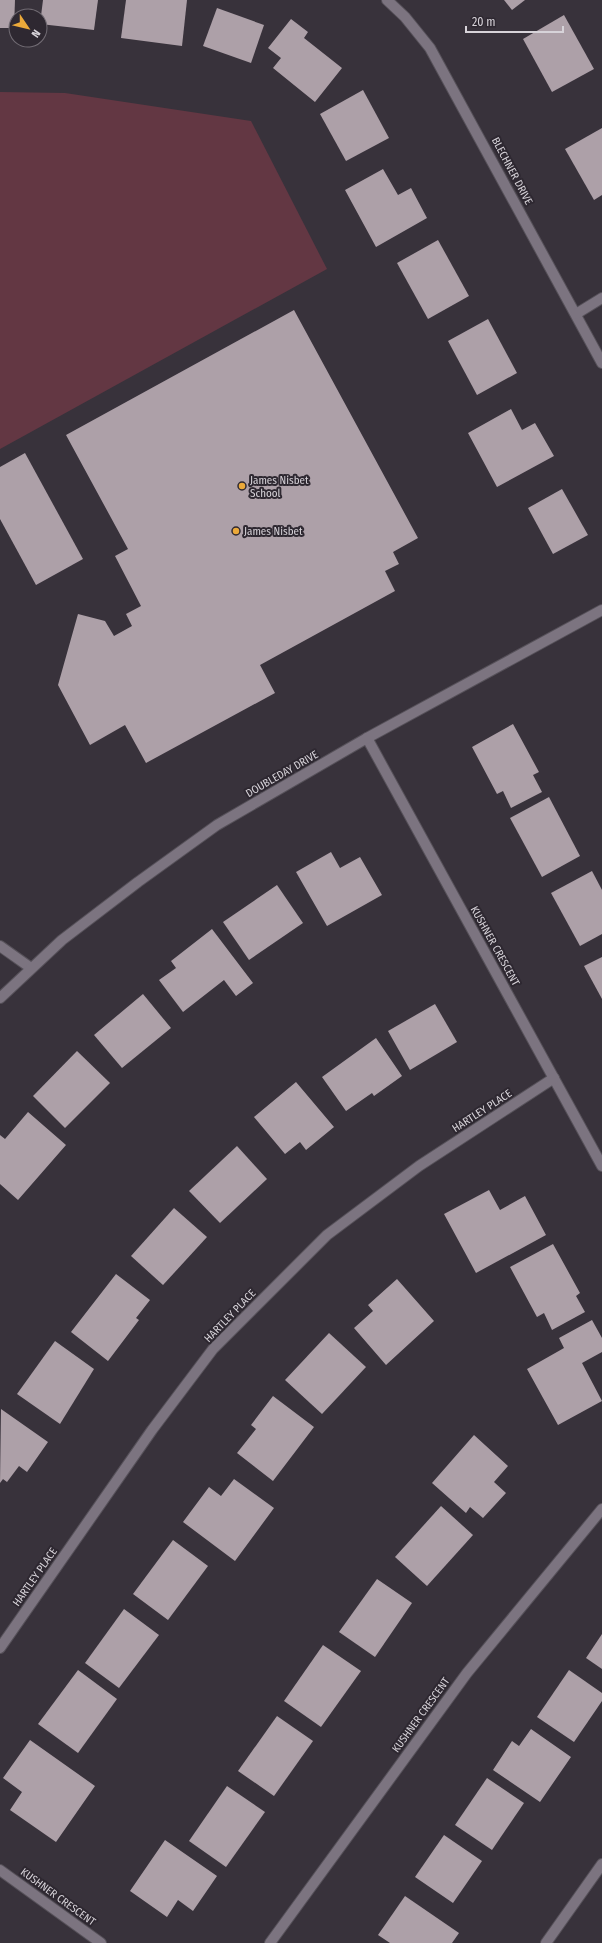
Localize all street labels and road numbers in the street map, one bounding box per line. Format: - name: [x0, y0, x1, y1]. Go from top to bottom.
- street label: BLECHNER DRIVE: [489, 135, 535, 207]
- street label: DOUBLEDAY DRIVE: [243, 748, 321, 800]
- street label: KUSHNER CRESCENT: [468, 904, 523, 989]
- street label: HARTLEY PLACE: [450, 1087, 514, 1135]
- street label: HARTLEY PLACE: [202, 1287, 258, 1345]
- street label: HARTLEY PLACE: [10, 1545, 60, 1609]
- street label: KUSHNER CRESCENT: [390, 1674, 453, 1755]
- street label: KUSHNER CRESCENT: [18, 1866, 99, 1929]

